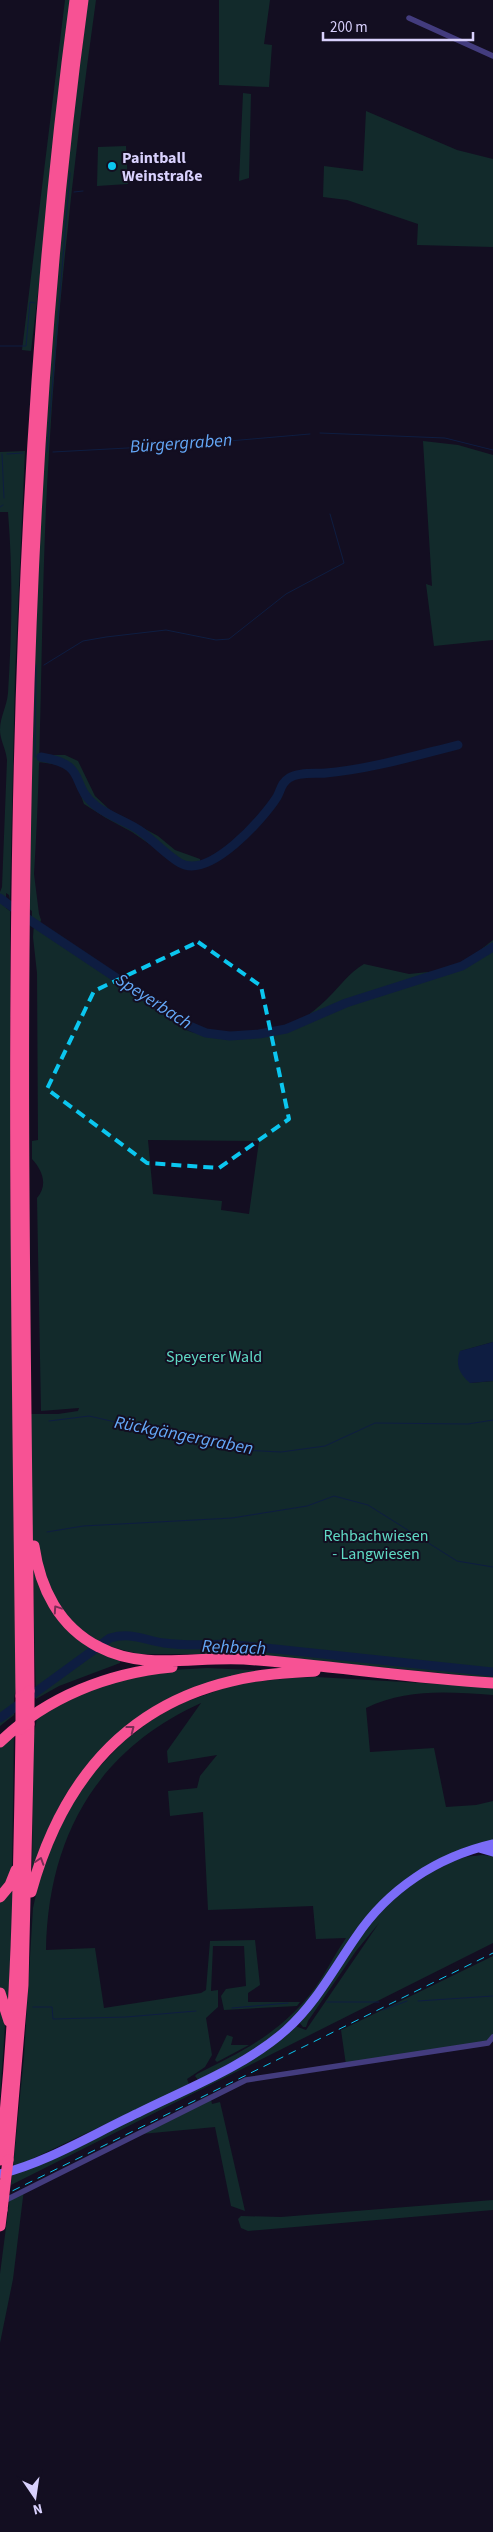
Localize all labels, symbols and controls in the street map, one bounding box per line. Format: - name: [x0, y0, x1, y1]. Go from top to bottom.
- scale bar: [323, 10, 473, 42]
- text: 200 m: [330, 17, 368, 38]
- place label: Paintball Weinstraße: [122, 147, 203, 187]
- marker: Paintball Weinstraße: [106, 160, 118, 172]
- water label: Bürgergraben: [129, 427, 233, 460]
- water label: Speyerbach: [111, 967, 197, 1035]
- park label: Speyerer Wald: [166, 1346, 262, 1368]
- water label: Rückgängergraben: [112, 1410, 256, 1461]
- park label: Rehbachwiesen - Langwiesen: [323, 1525, 429, 1565]
- one-way arrow: [53, 1605, 63, 1614]
- water label: Rehbach: [201, 1634, 267, 1661]
- one-way arrow: [125, 1727, 134, 1735]
- one-way arrow: [34, 1857, 44, 1865]
- north arrow: [10, 2472, 60, 2522]
- text: N: [31, 2498, 44, 2519]

